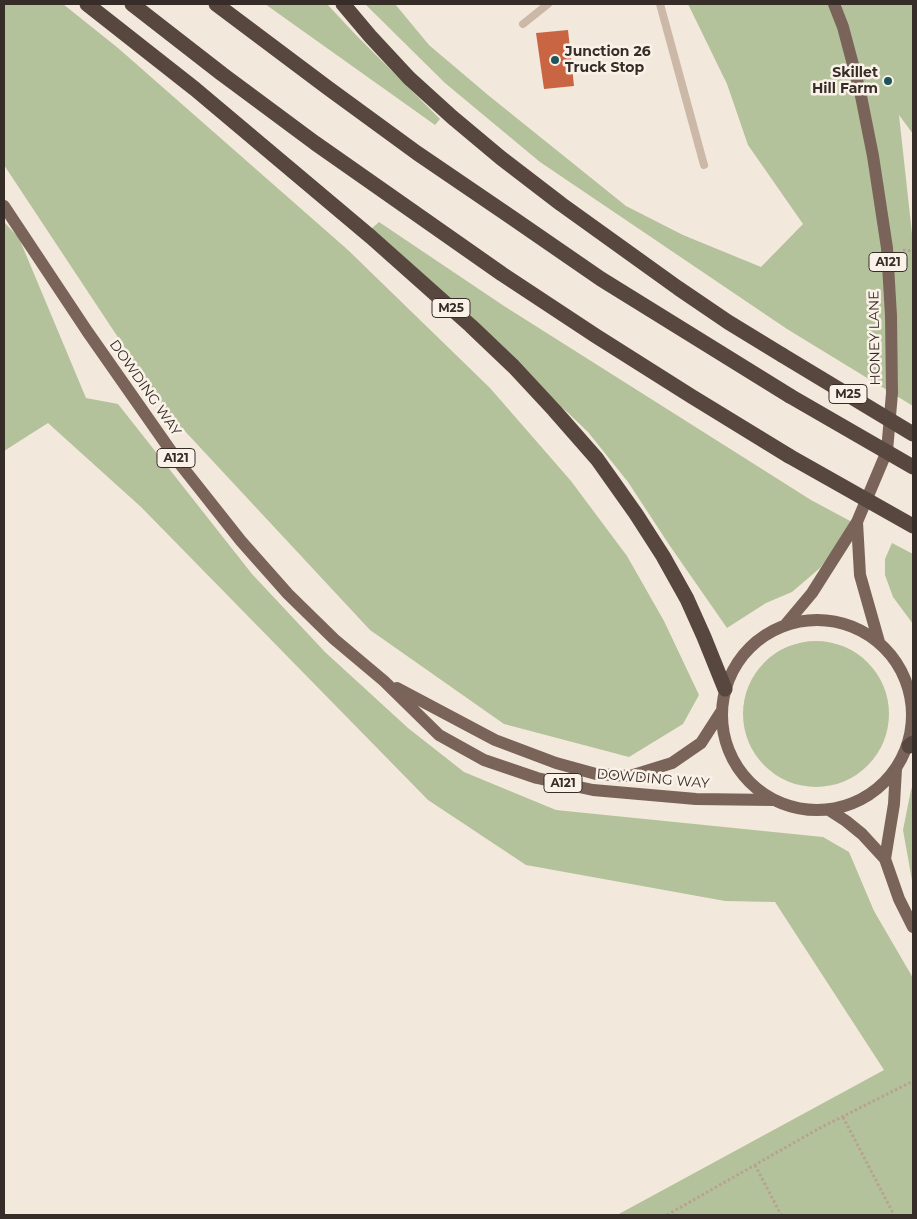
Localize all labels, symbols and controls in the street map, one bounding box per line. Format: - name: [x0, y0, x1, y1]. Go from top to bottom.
- place label: Junction 26 Truck Stop: [565, 44, 651, 76]
- marker: Junction 26 Truck Stop: [549, 54, 561, 66]
- place label: Skillet Hill Farm: [812, 65, 878, 98]
- marker: Skillet Hill Farm: [882, 75, 894, 87]
- road number: A121: [869, 252, 907, 272]
- street label: HONEY LANE: [866, 290, 884, 386]
- road number: M25: [432, 298, 470, 318]
- street label: DOWDING WAY: [106, 337, 184, 439]
- road number: M25: [829, 384, 867, 404]
- road number: A121: [157, 448, 195, 468]
- street label: DOWDING WAY: [596, 766, 710, 792]
- road number: A121: [544, 774, 582, 792]

